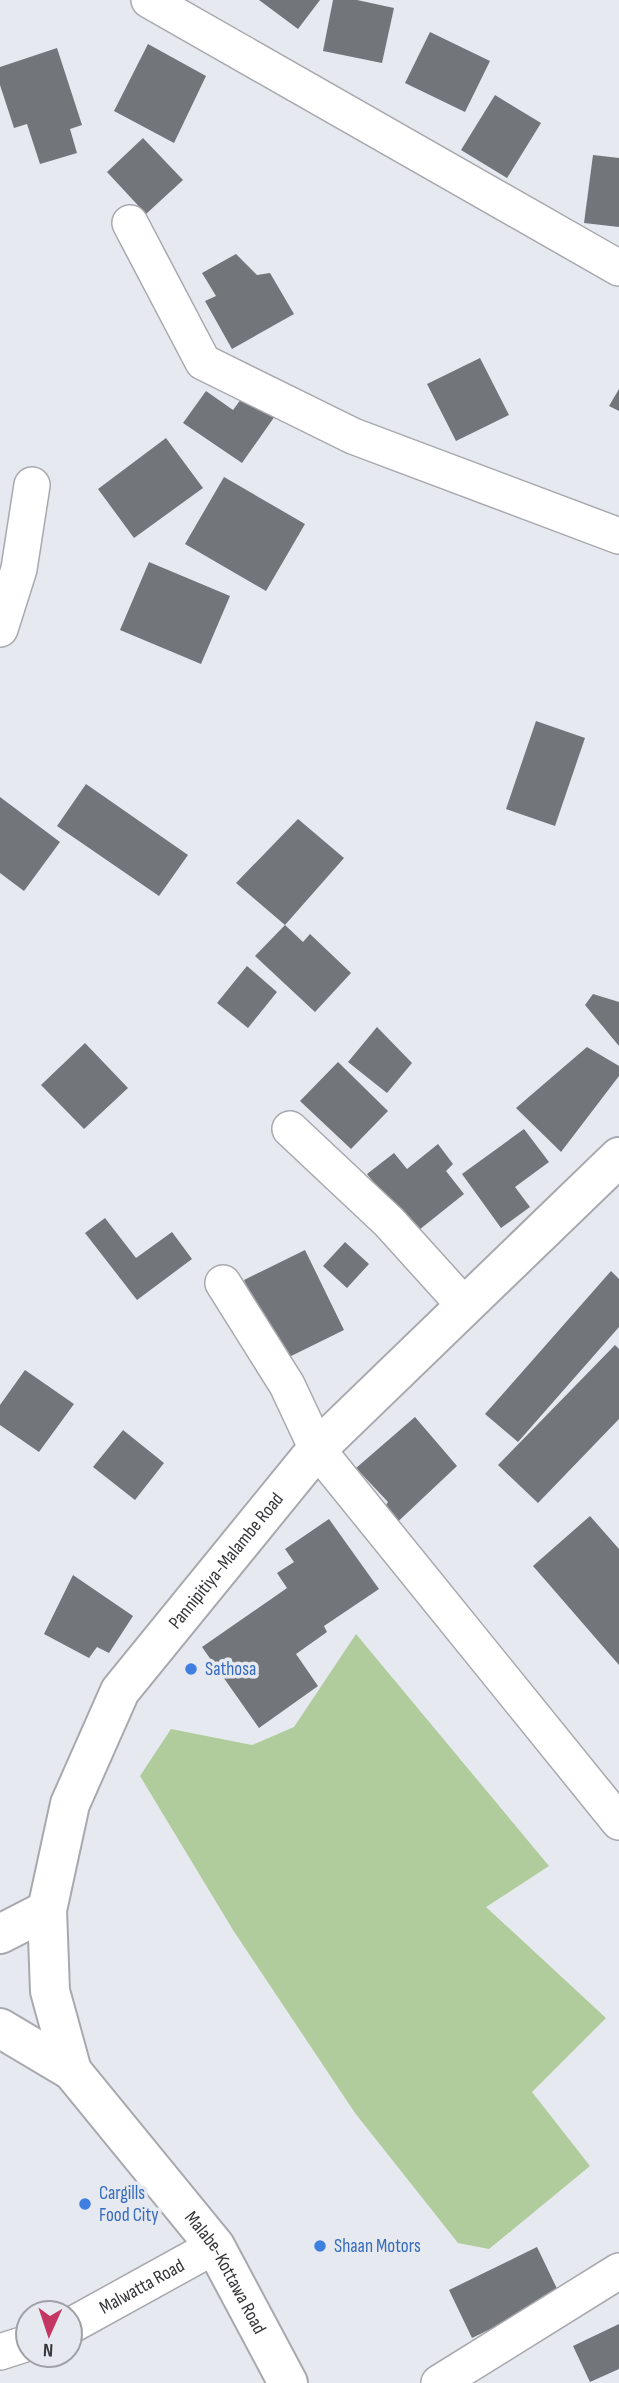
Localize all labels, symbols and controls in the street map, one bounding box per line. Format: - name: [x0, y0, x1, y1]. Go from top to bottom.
- street label: Pannipitiya-Malambe Road: [164, 1488, 288, 1634]
- place label: Sathosa: [205, 1658, 256, 1681]
- marker: Sathosa: [183, 1661, 199, 1677]
- place label: Cargills Food City: [99, 2182, 159, 2227]
- marker: Cargills Food City: [77, 2196, 93, 2212]
- street label: Malabe-Kottawa Road: [180, 2207, 271, 2338]
- place label: Shaan Motors: [334, 2235, 421, 2258]
- marker: Shaan Motors: [312, 2238, 328, 2254]
- street label: Malwatta Road: [95, 2254, 188, 2319]
- north arrow: [14, 2299, 84, 2369]
- text: N: [43, 2338, 54, 2361]

